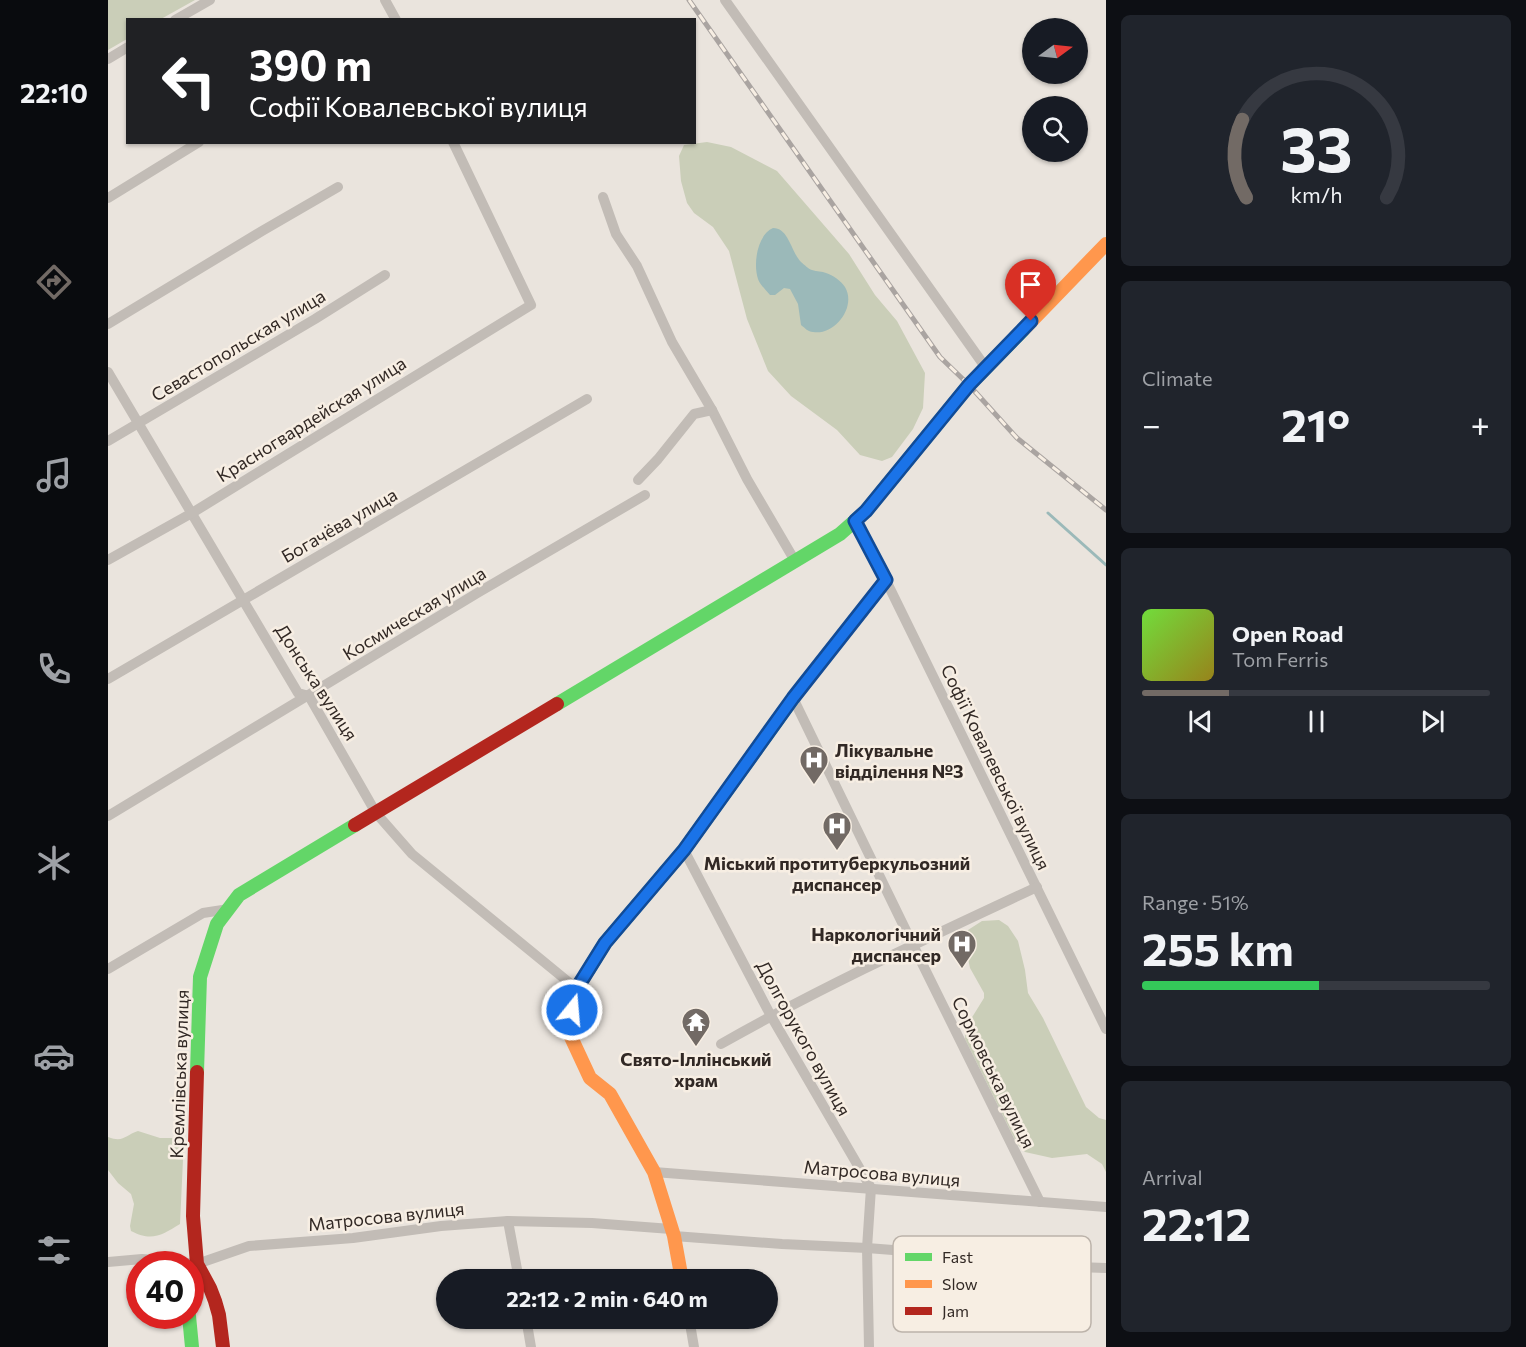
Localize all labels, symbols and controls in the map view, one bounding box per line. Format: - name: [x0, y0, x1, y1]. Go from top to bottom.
- north arrow: [1022, 18, 1088, 84]
- map controls: [1022, 18, 1088, 162]
- text: 390 m: [249, 38, 372, 90]
- icon: left: [150, 42, 228, 120]
- text: 22:10: [20, 76, 88, 109]
- text: Софії Ковалевської вулиця: [249, 90, 588, 123]
- button: search: [1022, 96, 1088, 162]
- text: 33: [1280, 109, 1352, 185]
- text: km/h: [1290, 181, 1342, 207]
- pin: [1005, 259, 1056, 321]
- icon: directions: [33, 261, 75, 303]
- icon: arrive: [1014, 268, 1047, 301]
- street label: Севастопольская улица: [147, 284, 329, 406]
- street label: Красногвардейская улица: [212, 352, 410, 486]
- text: Climate: [1142, 366, 1212, 390]
- text: 21°: [1281, 396, 1350, 451]
- text: −: [1142, 403, 1161, 444]
- text: +: [1471, 403, 1490, 444]
- icon: music: [33, 454, 75, 496]
- street label: Богачёва улица: [277, 483, 401, 567]
- street label: Космическая улица: [338, 562, 490, 664]
- street label: Донська вулиця: [271, 620, 363, 744]
- text: Open Road: [1232, 620, 1343, 647]
- text: Tom Ferris: [1232, 647, 1328, 671]
- icon: phone: [33, 648, 75, 690]
- street label: Софії Ковалевської вулиця: [937, 661, 1055, 873]
- icon: previous: [1184, 705, 1217, 738]
- icon: pause: [1300, 705, 1333, 738]
- icon: next: [1416, 705, 1449, 738]
- place label: Лікувальне відділення №3: [835, 739, 964, 782]
- hospital icon: Лікувальне відділення №3: [798, 744, 830, 786]
- hospital icon: Міський протитуберкульозний диспансер: [821, 810, 853, 852]
- icon: climate: [33, 842, 75, 884]
- place label: Міський протитуберкульозний диспансер: [704, 852, 970, 895]
- text: Range · 51%: [1142, 890, 1249, 914]
- text: 255 km: [1142, 920, 1294, 975]
- place label: Наркологічний диспансер: [811, 923, 941, 966]
- hospital icon: Наркологічний диспансер: [946, 928, 978, 970]
- street label: Долгорукого вулиця: [752, 957, 856, 1119]
- position arrow: [540, 978, 604, 1042]
- street label: Кремлівська вулиця: [165, 989, 193, 1159]
- street label: Сормовська вулиця: [948, 993, 1040, 1151]
- temple icon: Свято-Іллінський храм: [680, 1006, 712, 1048]
- icon: car: [33, 1035, 75, 1077]
- place label: Свято-Іллінський храм: [620, 1048, 772, 1091]
- street label: Матросова вулиця: [803, 1155, 961, 1191]
- text: Arrival: [1142, 1165, 1203, 1189]
- text: 22:12: [1142, 1195, 1251, 1250]
- street label: Матросова вулиця: [307, 1197, 465, 1235]
- icon: filters: [33, 1229, 75, 1271]
- legend: [893, 1236, 1091, 1332]
- text: Fast: [942, 1247, 973, 1266]
- speed limit sign: 40: [126, 1251, 204, 1329]
- text: Slow: [942, 1274, 978, 1293]
- text: 22:12 · 2 min · 640 m: [506, 1285, 708, 1312]
- text: Jam: [942, 1301, 969, 1320]

